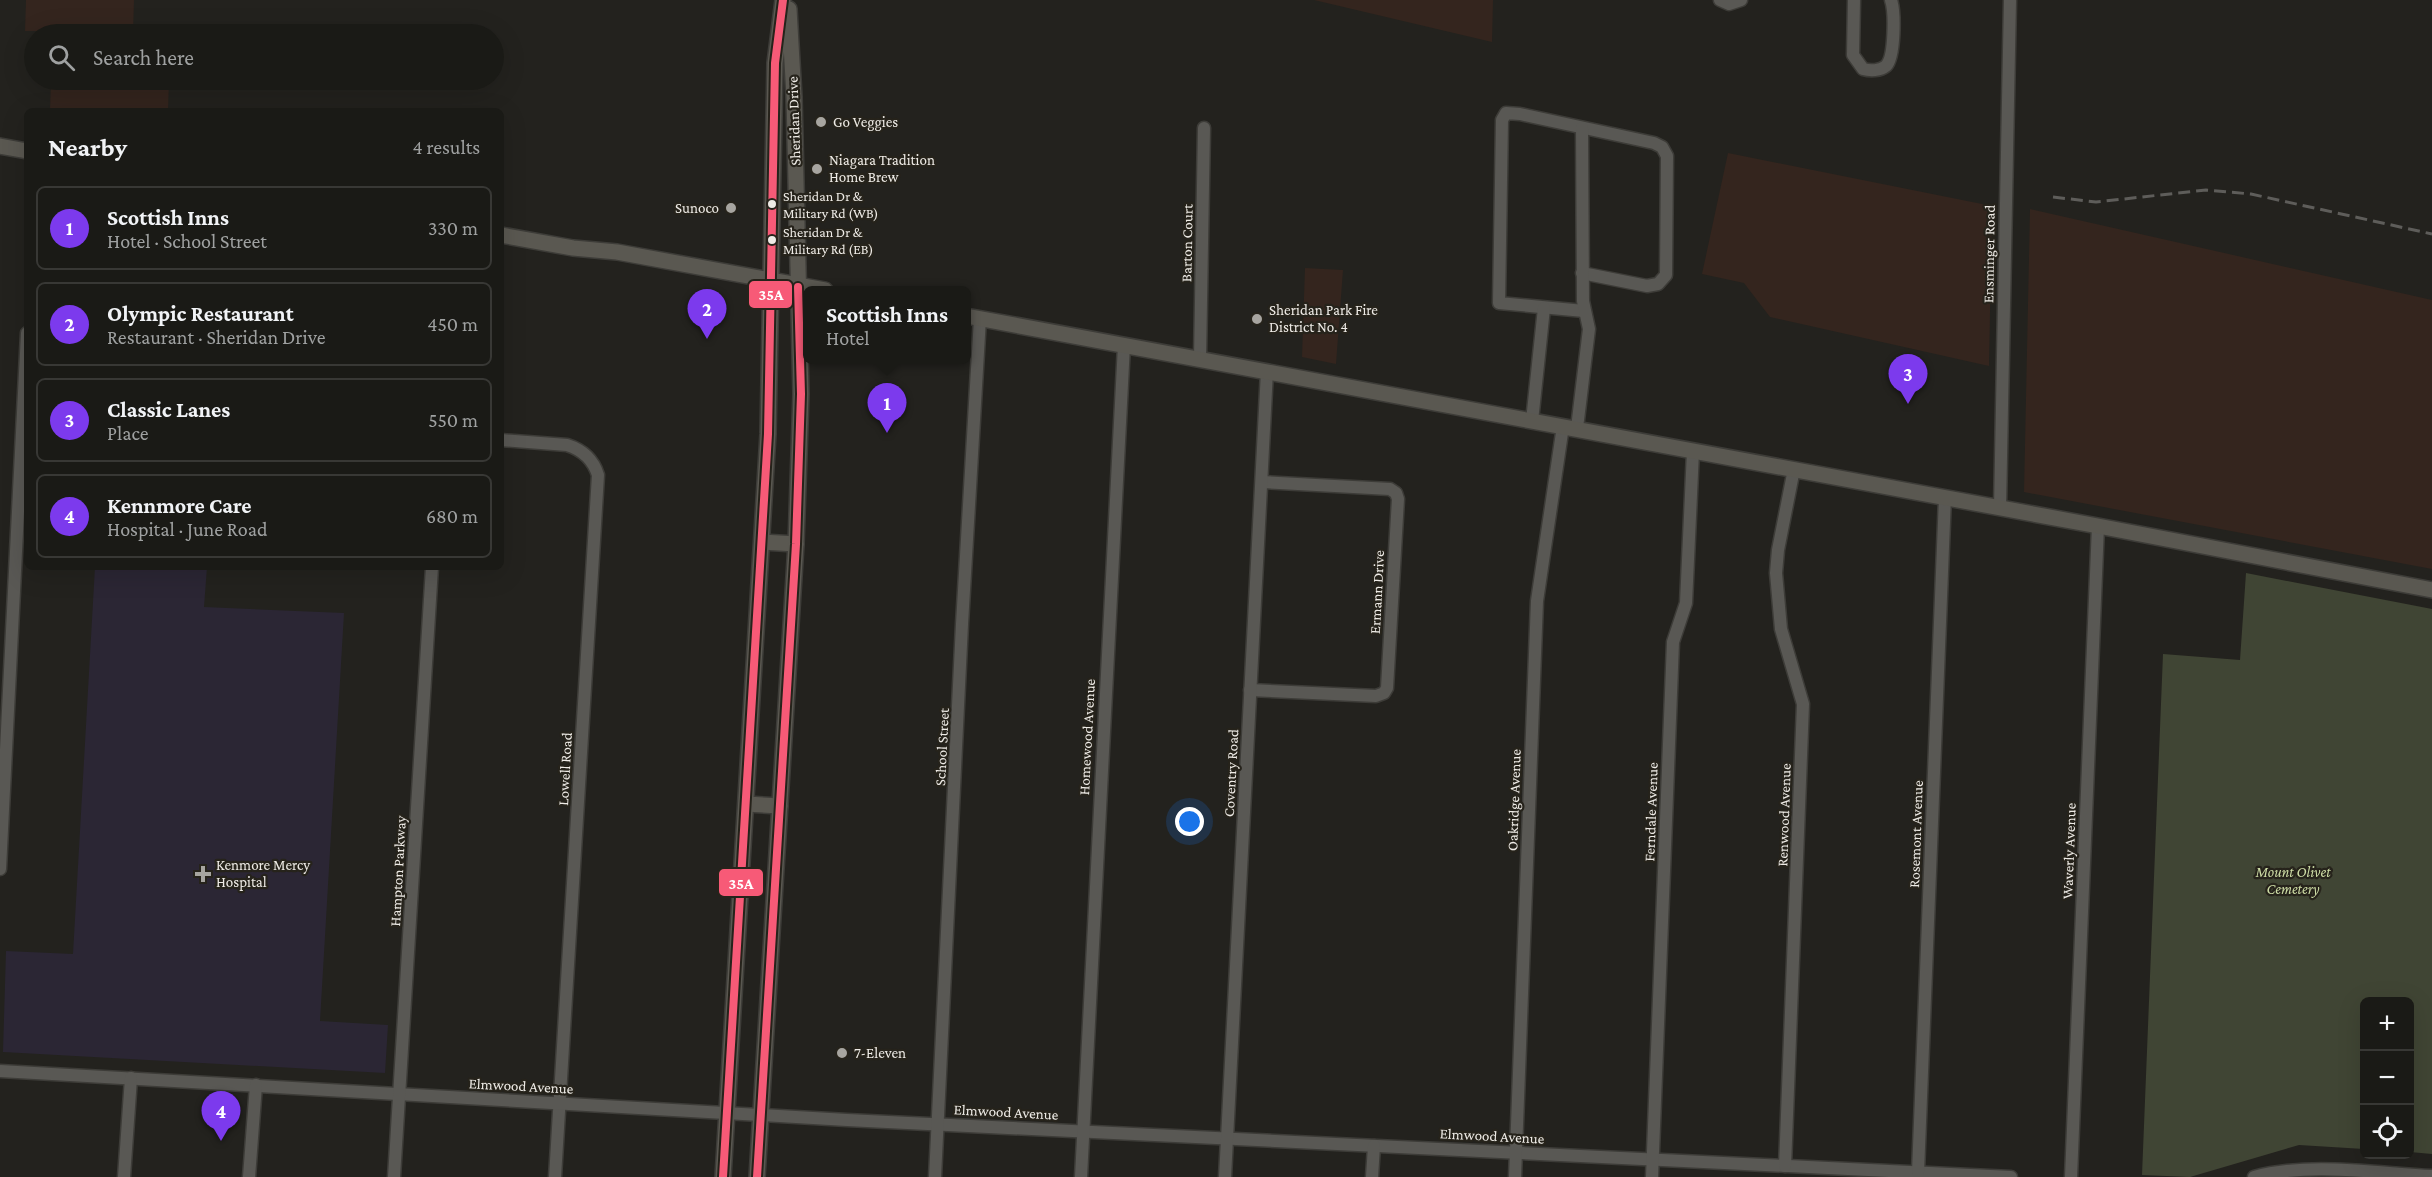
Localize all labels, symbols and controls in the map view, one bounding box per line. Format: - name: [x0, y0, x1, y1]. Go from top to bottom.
- search box: [24, 24, 504, 90]
- icon: search: [45, 41, 78, 74]
- text: Search here: [93, 45, 194, 70]
- street label: Sheridan Drive: [784, 76, 804, 166]
- place label: Go Veggies: [833, 114, 898, 131]
- marker: Go Veggies: [814, 115, 828, 129]
- text: Nearby: [48, 133, 127, 162]
- text: 4 results: [413, 136, 480, 158]
- place label: Niagara Tradition Home Brew: [829, 152, 935, 185]
- marker: Niagara Tradition Home Brew: [810, 162, 824, 176]
- place label: Sheridan Dr & Military Rd (WB): [783, 188, 878, 222]
- marker: Sheridan Dr & Military Rd (WB): [766, 198, 778, 210]
- place label: Sunoco: [675, 200, 719, 216]
- marker: Sunoco: [724, 201, 738, 215]
- street label: Barton Court: [1178, 203, 1196, 282]
- text: Scottish Inns: [107, 205, 229, 230]
- street label: Ensminger Road: [1980, 205, 1999, 303]
- text: 1: [66, 217, 73, 239]
- text: 330 m: [428, 217, 478, 239]
- place label: Sheridan Dr & Military Rd (EB): [783, 224, 873, 258]
- text: Hotel · School Street: [107, 230, 267, 252]
- marker: Sheridan Dr & Military Rd (EB): [766, 234, 778, 246]
- line badge: 35A: [748, 280, 793, 309]
- text: 35A: [758, 286, 784, 303]
- popup: [803, 286, 971, 364]
- pin: 2: [688, 290, 726, 339]
- text: Olympic Restaurant: [107, 301, 294, 326]
- text: Scottish Inns: [826, 302, 948, 327]
- place label: Sheridan Park Fire District No. 4: [1269, 302, 1378, 335]
- marker: Sheridan Park Fire District No. 4: [1250, 312, 1264, 326]
- text: 2: [64, 313, 75, 335]
- text: 450 m: [427, 313, 478, 335]
- text: Restaurant · Sheridan Drive: [107, 326, 326, 348]
- text: Hotel: [826, 327, 870, 349]
- pin: 3: [1888, 354, 1928, 404]
- pin: 1: [868, 384, 906, 433]
- text: Classic Lanes: [107, 397, 230, 422]
- text: 3: [65, 409, 74, 431]
- text: 550 m: [428, 409, 478, 431]
- text: Place: [107, 422, 149, 444]
- text: Kennmore Care: [107, 493, 251, 518]
- text: 4: [64, 505, 75, 527]
- text: 680 m: [426, 505, 478, 527]
- text: Hospital · June Road: [107, 518, 267, 540]
- street label: Ermann Drive: [1367, 549, 1387, 634]
- street label: Homewood Avenue: [1076, 678, 1098, 796]
- street label: School Street: [932, 707, 952, 786]
- street label: Coventry Road: [1221, 729, 1242, 817]
- street label: Lowell Road: [555, 732, 575, 806]
- street label: Oakridge Avenue: [1504, 748, 1525, 851]
- street label: Ferndale Avenue: [1641, 762, 1661, 862]
- street label: Renwood Avenue: [1774, 763, 1794, 867]
- street label: Rosemont Avenue: [1906, 780, 1926, 888]
- street label: Waverly Avenue: [2059, 802, 2080, 899]
- your location: [1175, 807, 1204, 836]
- street label: Hampton Parkway: [387, 815, 410, 927]
- place label: Kenmore Mercy Hospital: [216, 857, 310, 891]
- park label: Mount Olivet Cemetery: [2254, 864, 2331, 898]
- marker: Kenmore Mercy Hospital: [194, 865, 212, 883]
- line badge: 35A: [718, 868, 764, 897]
- text: 35A: [728, 875, 754, 892]
- map controls: [2360, 997, 2414, 1159]
- button: +: [2360, 997, 2414, 1051]
- place label: 7-Eleven: [854, 1045, 906, 1061]
- marker: 7-Eleven: [835, 1046, 849, 1060]
- button: −: [2360, 1051, 2414, 1105]
- street label: Elmwood Avenue: [468, 1075, 574, 1097]
- pin: 4: [202, 1092, 240, 1141]
- street label: Elmwood Avenue: [953, 1101, 1059, 1123]
- button: locate: [2360, 1105, 2414, 1159]
- street label: Elmwood Avenue: [1439, 1125, 1545, 1147]

